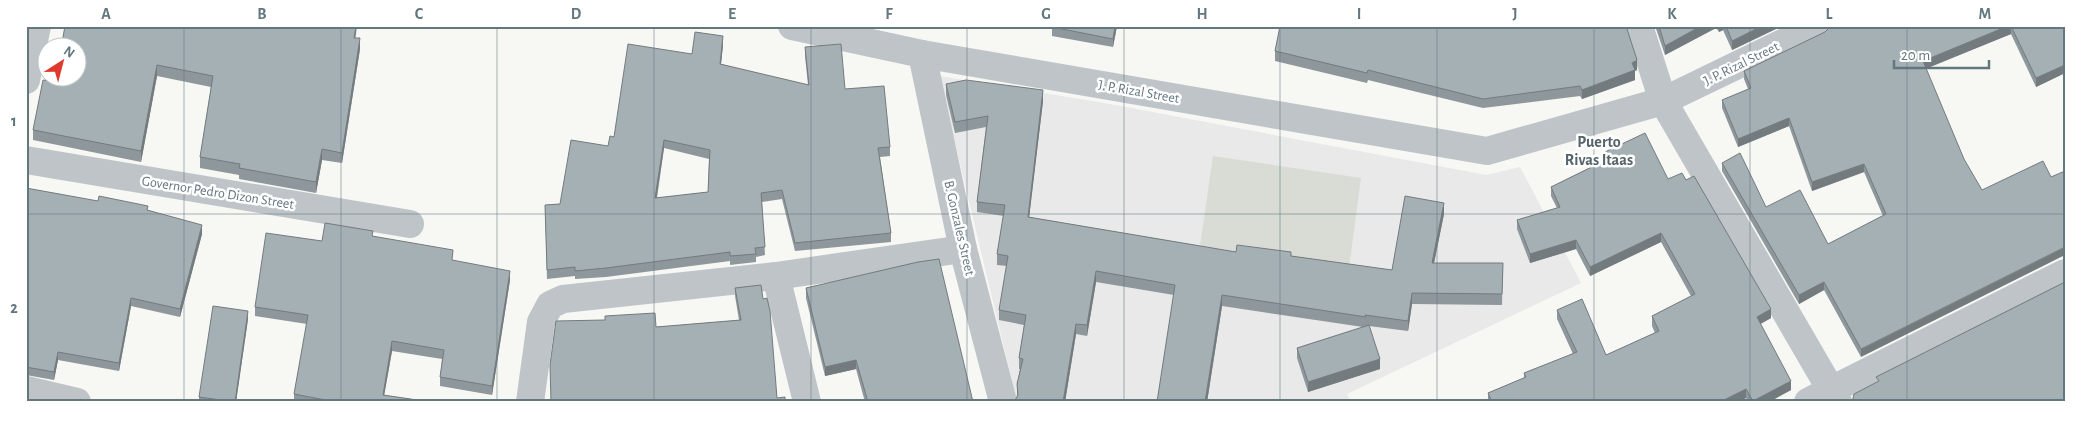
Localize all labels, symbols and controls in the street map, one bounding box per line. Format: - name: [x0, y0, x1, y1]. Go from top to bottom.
- text: A: [101, 6, 111, 22]
- text: B: [257, 6, 267, 22]
- text: C: [415, 6, 424, 22]
- text: D: [571, 6, 582, 22]
- text: E: [728, 6, 736, 22]
- text: F: [885, 6, 893, 22]
- text: G: [1041, 6, 1051, 22]
- text: H: [1196, 6, 1208, 22]
- text: I: [1357, 6, 1361, 22]
- text: J: [1512, 6, 1518, 22]
- text: K: [1667, 6, 1677, 22]
- text: L: [1826, 6, 1833, 22]
- text: M: [1979, 6, 1991, 22]
- north arrow: [38, 38, 88, 88]
- scale bar: [1894, 38, 1988, 70]
- street label: J. P. Rizal Street: [1702, 39, 1782, 88]
- text: N: [61, 44, 77, 61]
- text: 20 m: [1901, 48, 1930, 63]
- street label: J. P. Rizal Street: [1097, 78, 1181, 106]
- text: 1: [11, 113, 17, 129]
- district label: Puerto Rivas Itaas: [1565, 134, 1633, 168]
- street label: Governor Pedro Dizon Street: [141, 174, 295, 212]
- street label: B. Gonzales Street: [941, 179, 977, 278]
- text: 2: [10, 300, 18, 316]

